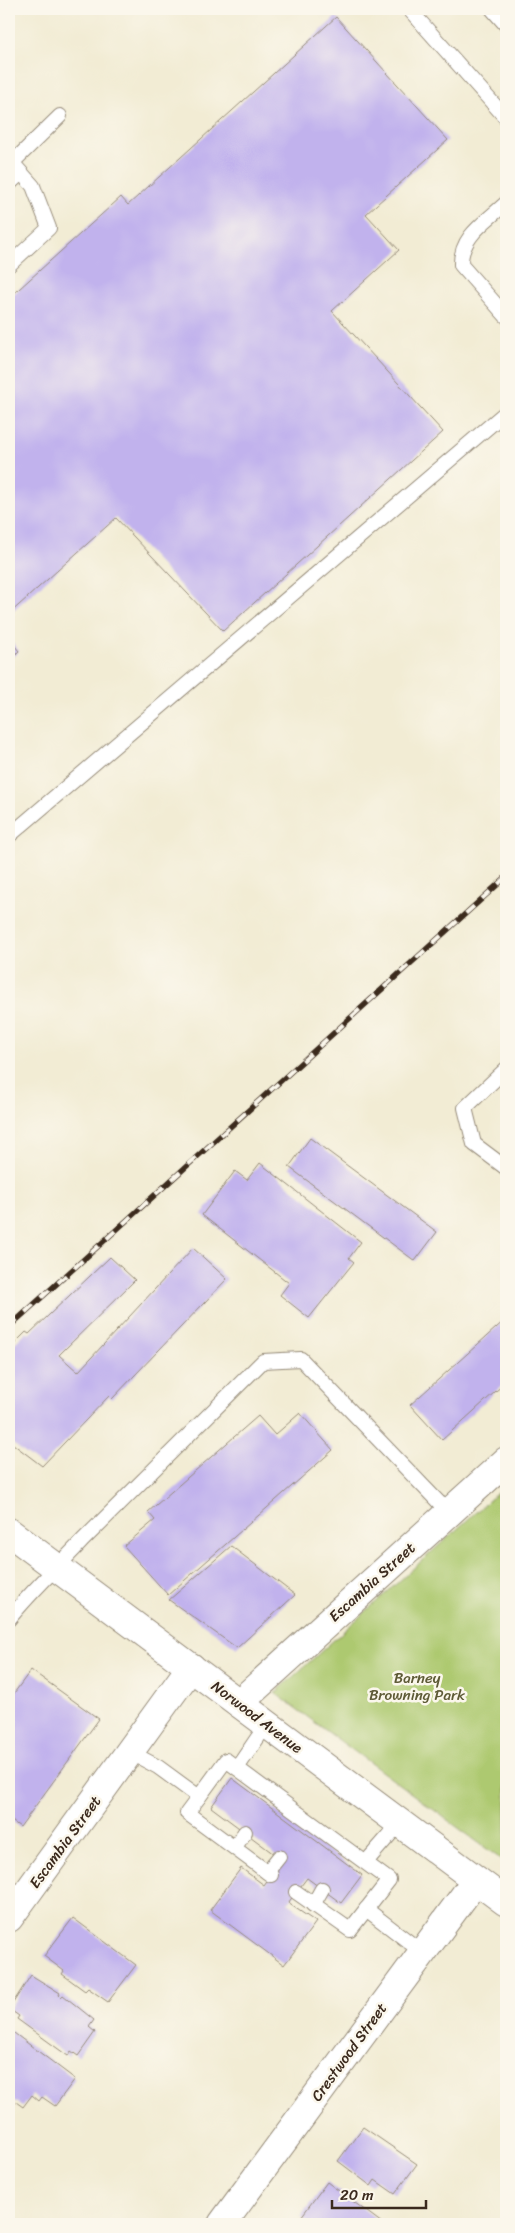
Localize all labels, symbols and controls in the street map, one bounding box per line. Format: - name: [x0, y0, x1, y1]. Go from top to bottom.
- street label: Escambia Street: [323, 1535, 422, 1628]
- park label: Barney Browning Park: [369, 1665, 466, 1708]
- street label: Norwood Avenue: [206, 1674, 308, 1760]
- street label: Escambia Street: [22, 1790, 108, 1894]
- street label: Crestwood Street: [304, 1997, 394, 2107]
- scale bar: [332, 2178, 426, 2210]
- text: 20 m: [340, 2182, 374, 2208]

